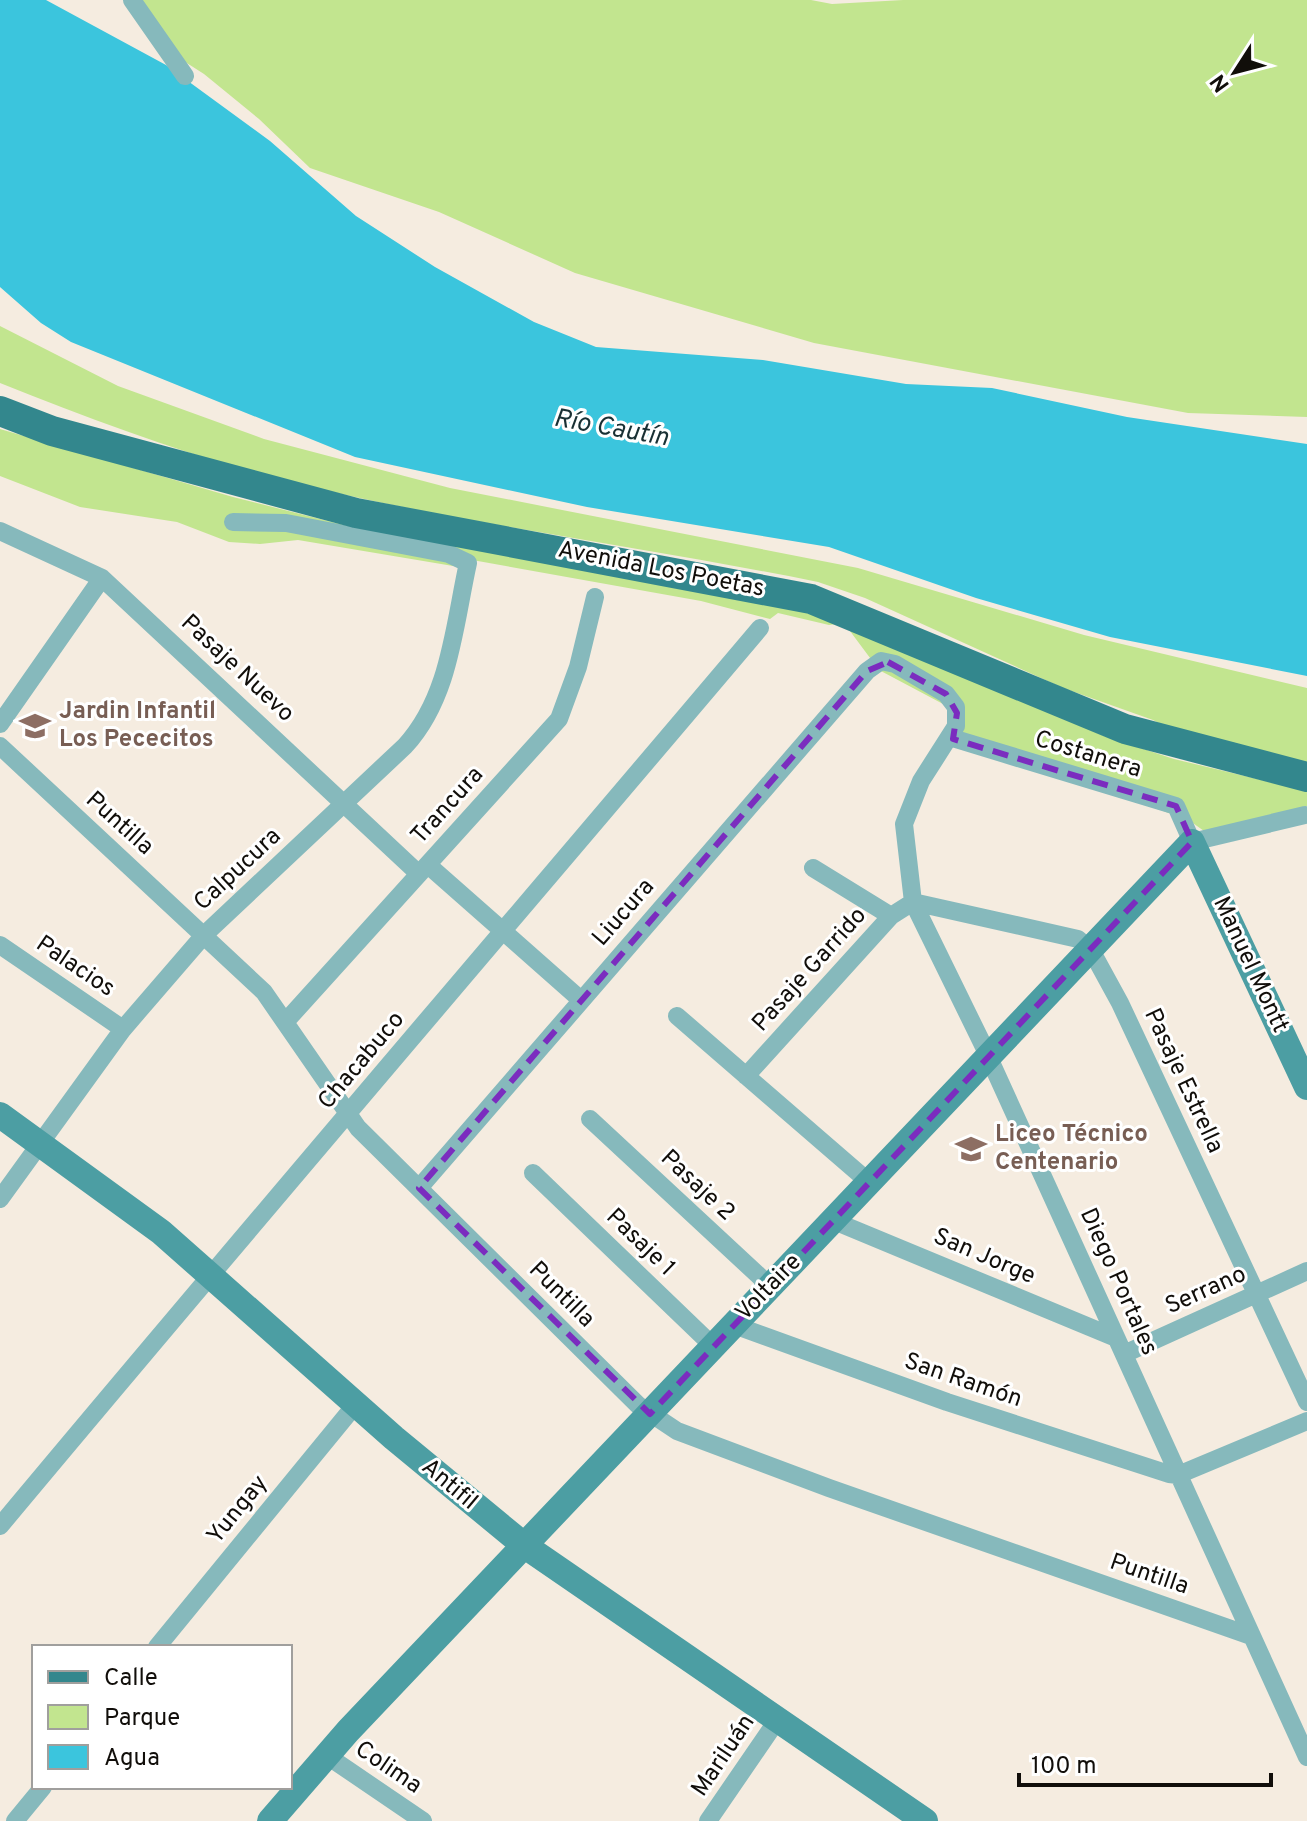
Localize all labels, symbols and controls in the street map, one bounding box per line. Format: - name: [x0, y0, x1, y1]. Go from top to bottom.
- north arrow: [1195, 32, 1275, 112]
- text: N: [1205, 68, 1236, 97]
- water label: Río Cautín: [551, 403, 671, 455]
- street label: Avenida Los Poetas: [555, 535, 767, 605]
- street label: Pasaje Nuevo: [174, 609, 300, 729]
- place label: Jardin Infantil Los Pececitos: [59, 697, 216, 755]
- school or university icon: Jardin Infantil Los Pececitos: [18, 709, 52, 743]
- street label: Costanera: [1031, 725, 1145, 785]
- street label: Trancura: [405, 761, 491, 851]
- street label: Puntilla: [79, 786, 159, 862]
- street label: Calpucura: [188, 822, 288, 918]
- street label: Liucura: [586, 873, 662, 953]
- street label: Manuel Montt: [1205, 892, 1295, 1038]
- street label: Pasaje Garrido: [746, 902, 874, 1038]
- street label: Palacios: [30, 930, 120, 1004]
- street label: Pasaje Estrella: [1136, 1004, 1230, 1158]
- street label: Chacabuco: [312, 1006, 412, 1116]
- place label: Liceo Técnico Centenario: [995, 1120, 1148, 1178]
- school or university icon: Liceo Técnico Centenario: [954, 1132, 988, 1166]
- street label: Pasaje 2: [654, 1144, 740, 1228]
- street label: Pasaje 1: [599, 1203, 681, 1283]
- street label: Diego Portales: [1072, 1204, 1164, 1360]
- street label: San Jorge: [928, 1222, 1040, 1292]
- street label: Voltaire: [730, 1248, 808, 1328]
- street label: Puntilla: [522, 1256, 600, 1334]
- street label: Serrano: [1161, 1260, 1251, 1322]
- street label: San Ramón: [900, 1347, 1026, 1415]
- street label: Antifil: [415, 1453, 483, 1517]
- street label: Yungay: [201, 1469, 275, 1551]
- street label: Puntilla: [1106, 1548, 1192, 1602]
- legend: [32, 1645, 292, 1789]
- text: Calle: [104, 1664, 158, 1694]
- text: Parque: [104, 1704, 180, 1734]
- street label: Mariluán: [686, 1709, 762, 1803]
- street label: Colima: [349, 1735, 427, 1801]
- scale bar: [1019, 1737, 1271, 1787]
- text: Agua: [104, 1744, 160, 1774]
- text: 100 m: [1031, 1752, 1097, 1782]

